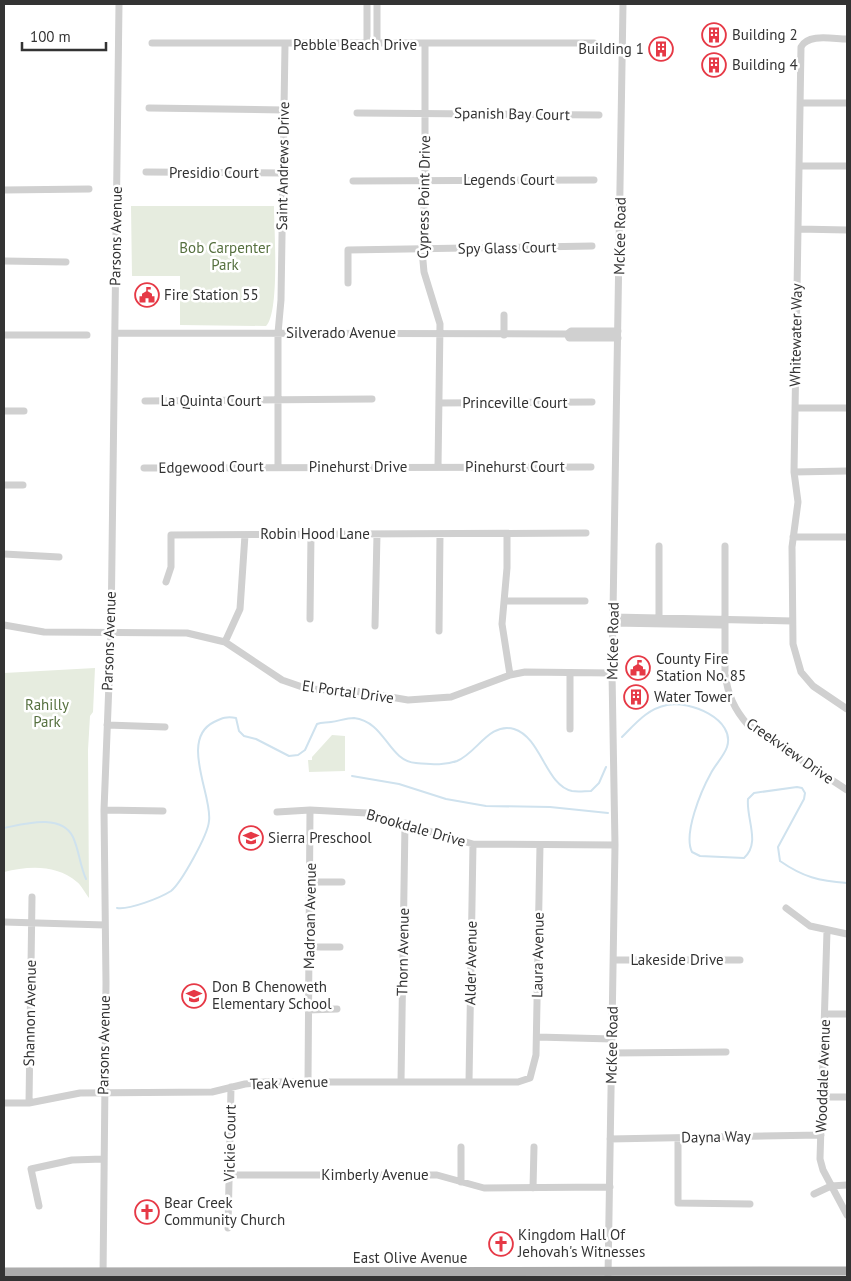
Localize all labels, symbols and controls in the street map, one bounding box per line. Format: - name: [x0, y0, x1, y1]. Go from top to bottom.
- scale bar: [22, 20, 106, 52]
- building icon: Building 2: [701, 22, 727, 48]
- place label: Building 2: [732, 25, 798, 44]
- text: 100 m: [30, 27, 71, 46]
- street label: Pebble Beach Drive: [293, 35, 417, 54]
- building icon: Building 1: [648, 36, 674, 62]
- place label: Building 1: [578, 39, 644, 58]
- building icon: Building 4: [701, 52, 727, 78]
- place label: Building 4: [732, 55, 798, 74]
- street label: Saint Andrews Drive: [272, 101, 293, 231]
- street label: Spanish Bay Court: [454, 103, 570, 124]
- street label: Cypress Point Drive: [413, 135, 434, 259]
- street label: Presidio Court: [169, 163, 259, 182]
- street label: Legends Court: [463, 170, 555, 189]
- street label: Parsons Avenue: [105, 186, 126, 286]
- street label: McKee Road: [609, 197, 630, 275]
- street label: Spy Glass Court: [457, 237, 557, 258]
- park label: Bob Carpenter Park: [179, 238, 271, 274]
- public building icon: Fire Station 55: [134, 282, 160, 308]
- street label: Whitewater Way: [785, 283, 806, 387]
- place label: Fire Station 55: [164, 285, 259, 304]
- street label: Silverado Avenue: [286, 323, 396, 342]
- street label: La Quinta Court: [161, 391, 261, 410]
- street label: Princeville Court: [462, 393, 568, 412]
- street label: Edgewood Court: [158, 456, 264, 477]
- street label: Pinehurst Drive: [309, 457, 407, 476]
- street label: Pinehurst Court: [465, 457, 565, 476]
- street label: Robin Hood Lane: [260, 524, 370, 543]
- street label: Parsons Avenue: [97, 591, 120, 691]
- street label: McKee Road: [602, 602, 623, 680]
- place label: County Fire Station No. 85: [656, 649, 746, 685]
- public building icon: County Fire Station No. 85: [625, 655, 651, 681]
- street label: El Portal Drive: [301, 676, 395, 707]
- building icon: Water Tower: [623, 684, 649, 710]
- place label: Water Tower: [654, 687, 732, 706]
- park label: Rahilly Park: [25, 695, 69, 731]
- street label: Creekview Drive: [743, 713, 838, 788]
- street label: Brookdale Drive: [364, 804, 468, 851]
- school or university icon: Sierra Preschool: [238, 825, 264, 851]
- place label: Sierra Preschool: [268, 828, 372, 847]
- street label: Madroan Avenue: [299, 863, 320, 969]
- street label: Thorn Avenue: [392, 908, 413, 996]
- street label: Laura Avenue: [527, 912, 548, 998]
- street label: Alder Avenue: [460, 921, 481, 1005]
- street label: Lakeside Drive: [630, 950, 724, 969]
- street label: Shannon Avenue: [19, 960, 40, 1066]
- place label: Don B Chenoweth Elementary School: [212, 977, 332, 1013]
- school or university icon: Don B Chenoweth Elementary School: [181, 983, 207, 1009]
- street label: Parsons Avenue: [93, 995, 114, 1095]
- street label: McKee Road: [601, 1006, 622, 1084]
- street label: Wooddale Avenue: [811, 1019, 834, 1133]
- street label: Teak Avenue: [249, 1072, 329, 1093]
- street label: Vickie Court: [219, 1104, 240, 1183]
- street label: Dayna Way: [681, 1126, 751, 1147]
- street label: Kimberly Avenue: [321, 1165, 429, 1184]
- place label: Bear Creek Community Church: [164, 1193, 285, 1229]
- church icon: Bear Creek Community Church: [134, 1199, 160, 1225]
- place label: Kingdom Hall Of Jehovah's Witnesses: [517, 1225, 645, 1261]
- church icon: Kingdom Hall Of Jehovah's Witnesses: [488, 1231, 514, 1257]
- street label: East Olive Avenue: [353, 1248, 467, 1267]

